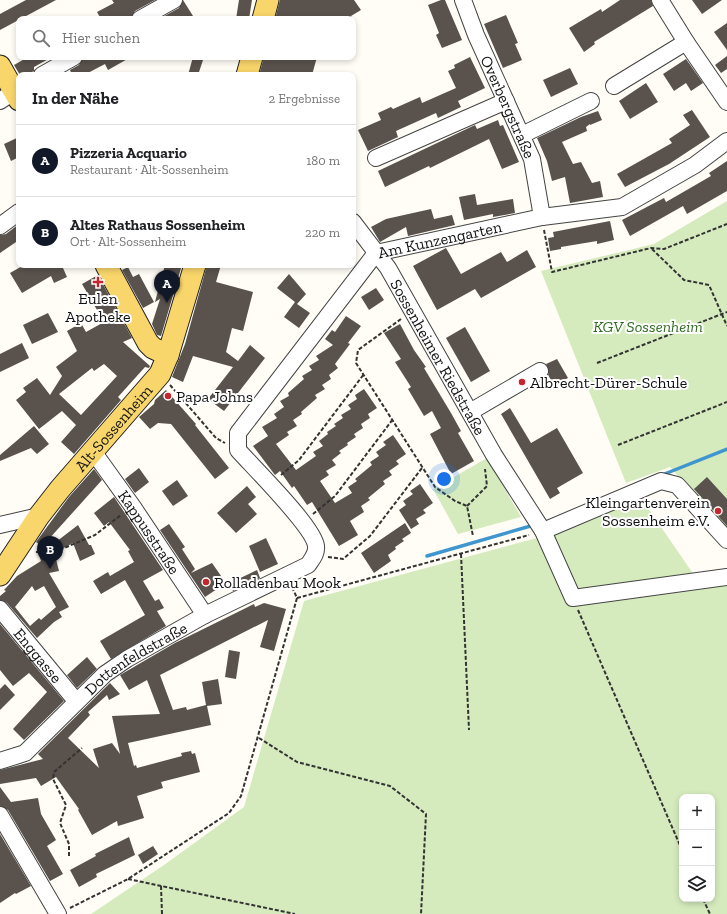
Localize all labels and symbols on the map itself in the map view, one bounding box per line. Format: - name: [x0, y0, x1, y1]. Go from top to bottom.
- street label: Overbergstraße: [476, 52, 539, 161]
- street label: Am Kunzengarten: [376, 217, 504, 262]
- pin: A: [154, 270, 180, 303]
- street label: Sossenheimer Riedstraße: [386, 276, 490, 438]
- marker: Eulen Apotheke: [93, 277, 103, 287]
- place label: Eulen Apotheke: [65, 289, 131, 326]
- park label: KGV Sossenheim: [593, 317, 703, 336]
- place label: Albrecht-Dürer-Schule: [530, 373, 687, 392]
- marker: Albrecht-Dürer-Schule: [517, 377, 527, 387]
- street label: Alt-Sossenheim: [71, 381, 156, 475]
- place label: Papa Johns: [176, 387, 253, 406]
- marker: Papa Johns: [163, 391, 173, 401]
- your location: [434, 469, 454, 489]
- street label: Kappusstraße: [114, 487, 184, 578]
- place label: Kleingartenverein Sossenheim e.V.: [586, 493, 711, 530]
- marker: Kleingartenverein Sossenheim e.V.: [713, 506, 723, 516]
- pin: B: [37, 536, 63, 569]
- place label: Rolladenbau Mook: [214, 573, 342, 592]
- marker: Rolladenbau Mook: [201, 577, 211, 587]
- street label: Dottenfeldstraße: [81, 618, 190, 699]
- street label: Enggasse: [10, 624, 66, 687]

